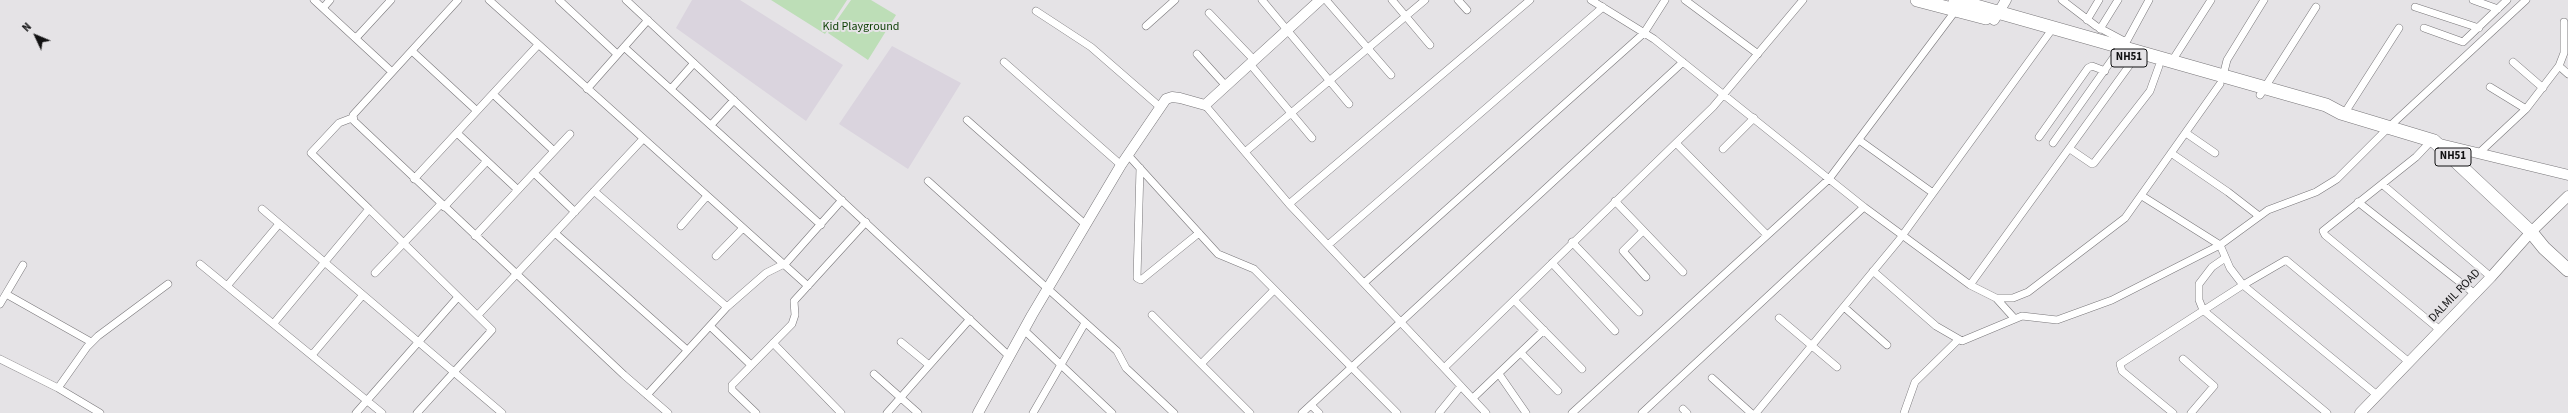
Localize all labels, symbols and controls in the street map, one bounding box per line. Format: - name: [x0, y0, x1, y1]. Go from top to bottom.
- north arrow: [16, 16, 56, 56]
- text: N: [19, 19, 35, 35]
- park label: Kid Playground: [823, 20, 899, 34]
- road number: NH51: [2111, 49, 2147, 67]
- road number: NH51: [2435, 148, 2471, 166]
- street label: DALMIL ROAD: [2426, 266, 2484, 326]

